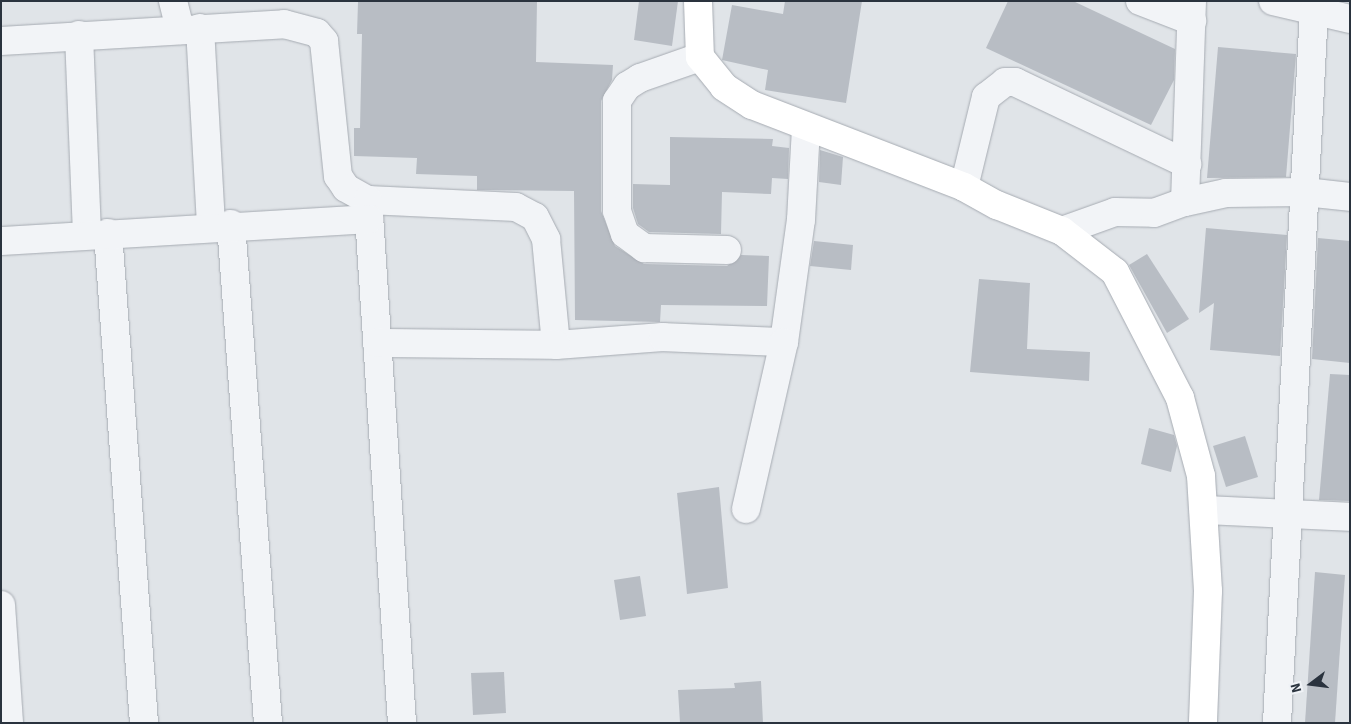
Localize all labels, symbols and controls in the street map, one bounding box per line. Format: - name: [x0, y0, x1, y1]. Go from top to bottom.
- north arrow: [1286, 659, 1336, 709]
- text: N: [1286, 681, 1307, 695]

